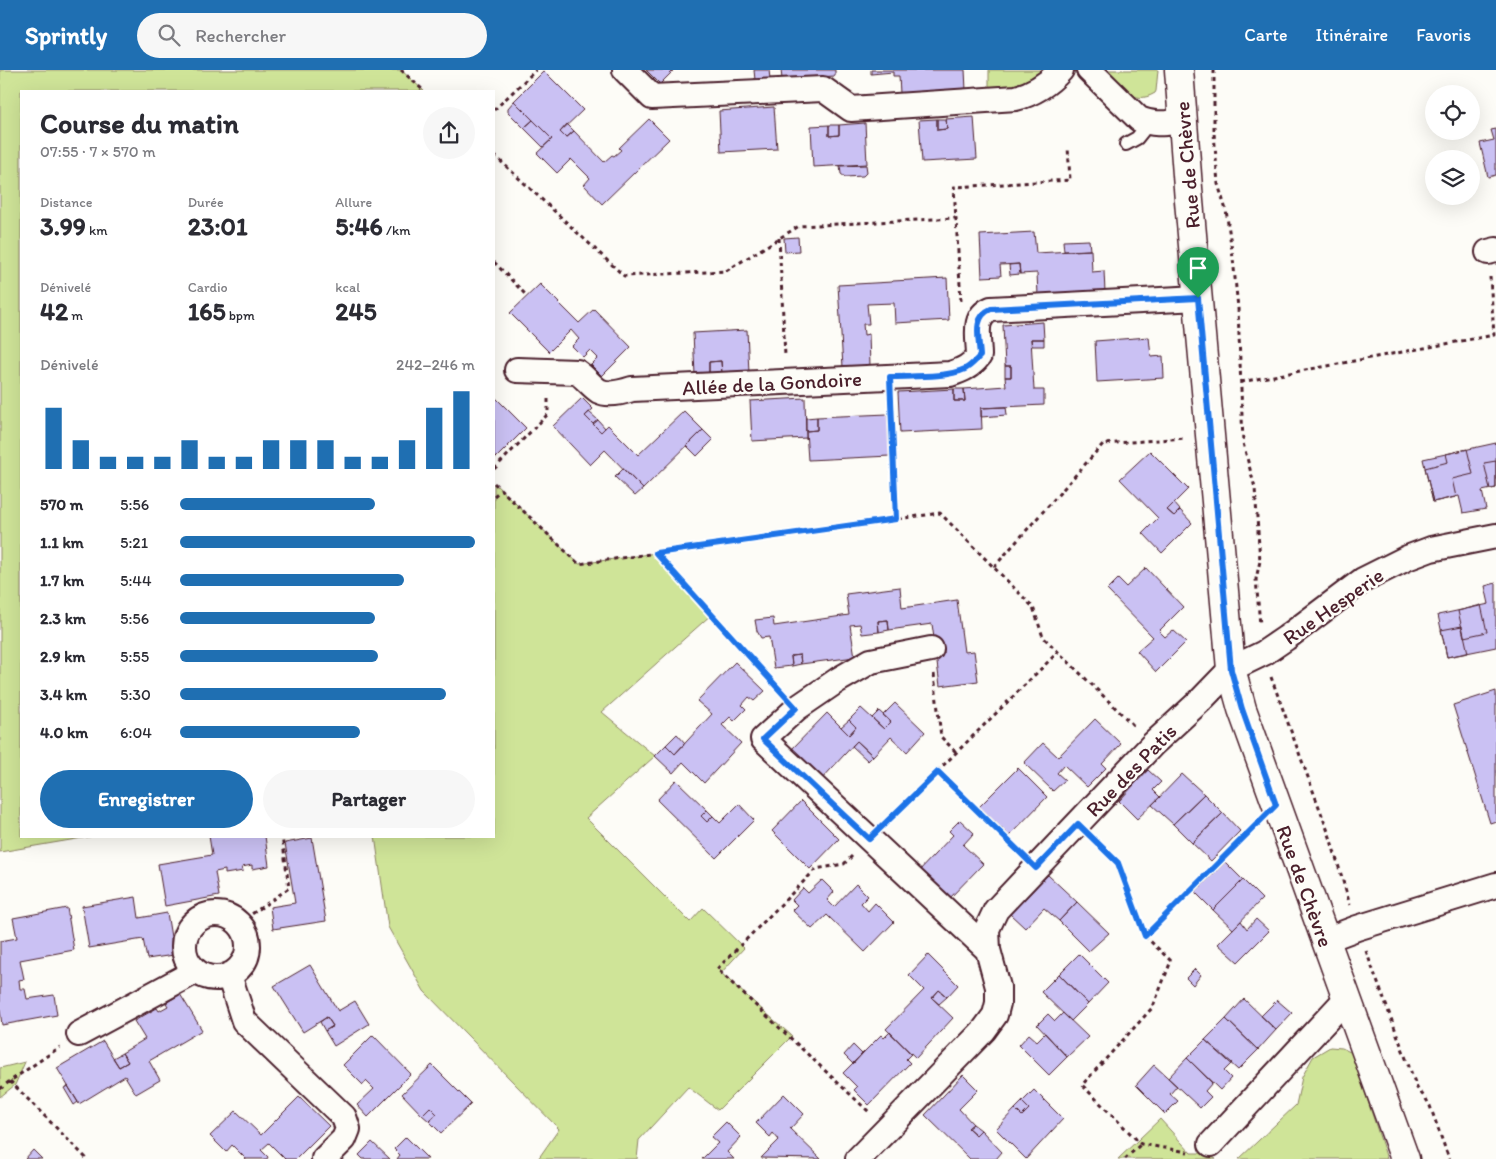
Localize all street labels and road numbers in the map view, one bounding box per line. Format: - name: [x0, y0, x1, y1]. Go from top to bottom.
- street label: Rue de Chèvre: [1169, 100, 1205, 230]
- street label: Allée de la Gondoire: [681, 366, 863, 400]
- street label: Rue Hesperie: [1278, 562, 1388, 650]
- street label: Rue des Patis: [1080, 718, 1182, 822]
- street label: Rue de Chèvre: [1271, 822, 1339, 950]

